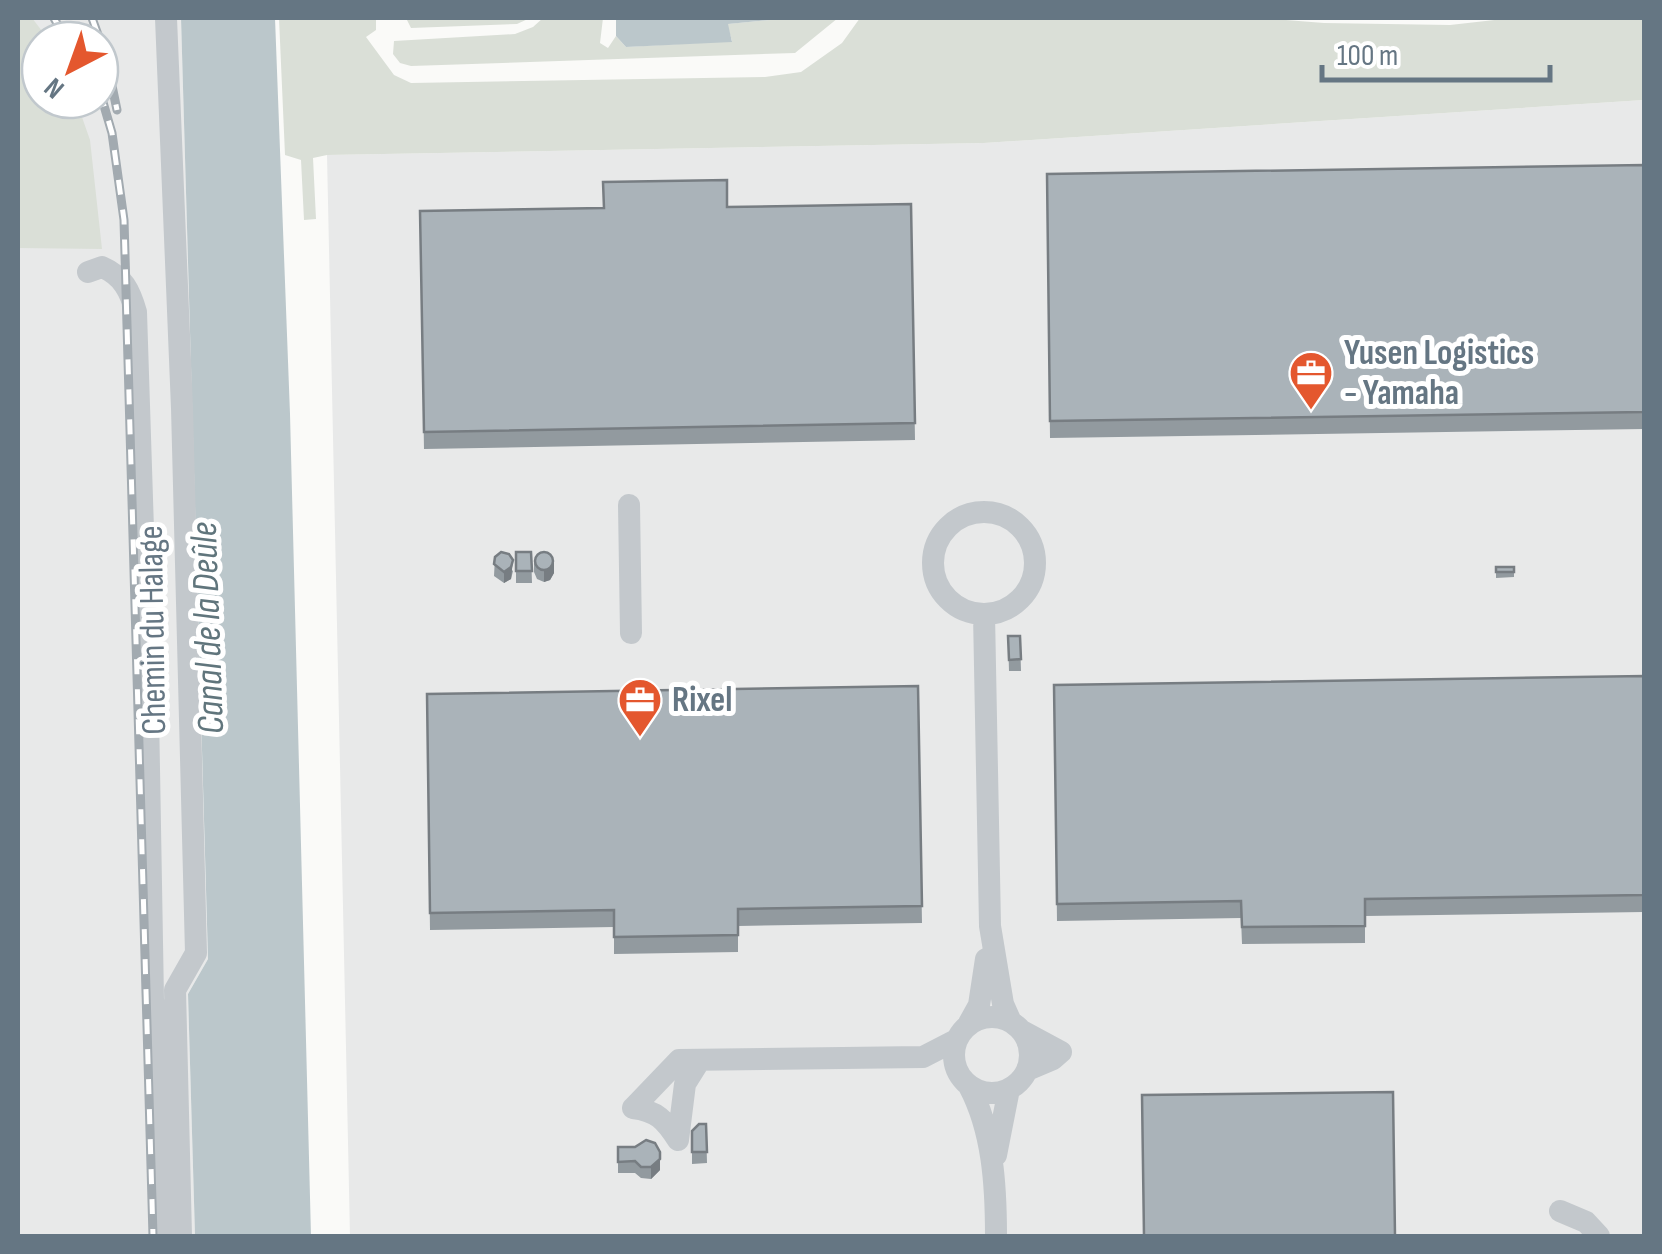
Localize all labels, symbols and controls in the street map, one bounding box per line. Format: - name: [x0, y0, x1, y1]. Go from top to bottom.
- north arrow: [20, 20, 120, 120]
- scale bar: [1322, 20, 1550, 82]
- text: 100 m: [1337, 38, 1398, 74]
- text: N: [38, 70, 71, 105]
- place label: Yusen Logistics - Yamaha: [1344, 332, 1534, 415]
- office icon: Yusen Logistics - Yamaha: [1288, 350, 1334, 411]
- water label: Canal de la Deûle: [182, 521, 234, 735]
- street label: Chemin du Halage: [130, 525, 176, 735]
- office icon: Rixel: [617, 677, 663, 738]
- place label: Rixel: [672, 679, 732, 722]

